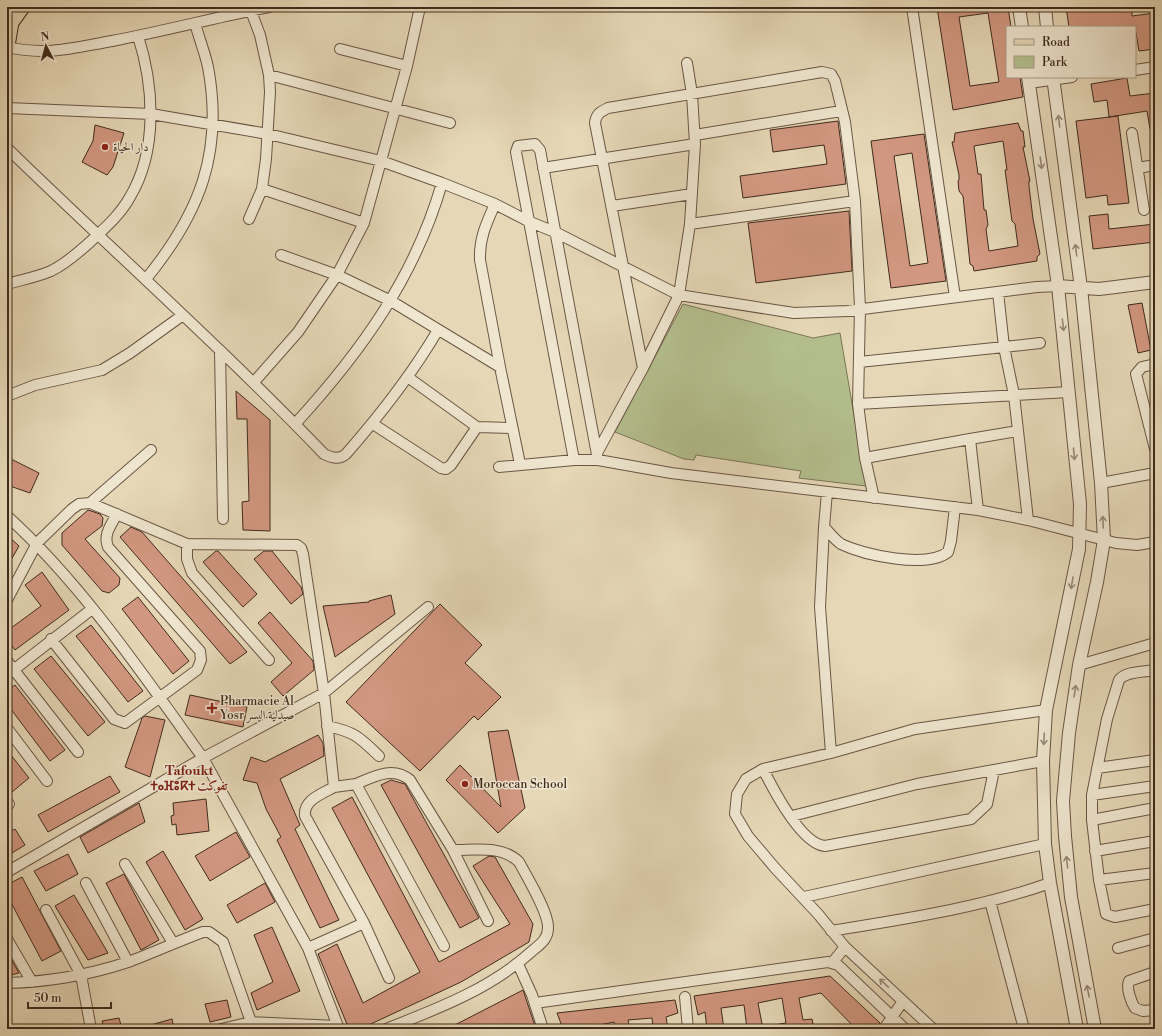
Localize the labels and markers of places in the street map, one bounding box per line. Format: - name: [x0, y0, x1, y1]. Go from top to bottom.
- place label: دار الحياة: [113, 140, 149, 155]
- marker: دار الحياة: [100, 142, 110, 152]
- place label: Pharmacie Al Yosr صيدلية اليسر: [219, 694, 294, 723]
- marker: Pharmacie Al Yosr صيدلية اليسر: [207, 703, 217, 713]
- place label: Moroccan School: [473, 777, 567, 792]
- marker: Moroccan School: [460, 779, 470, 789]

